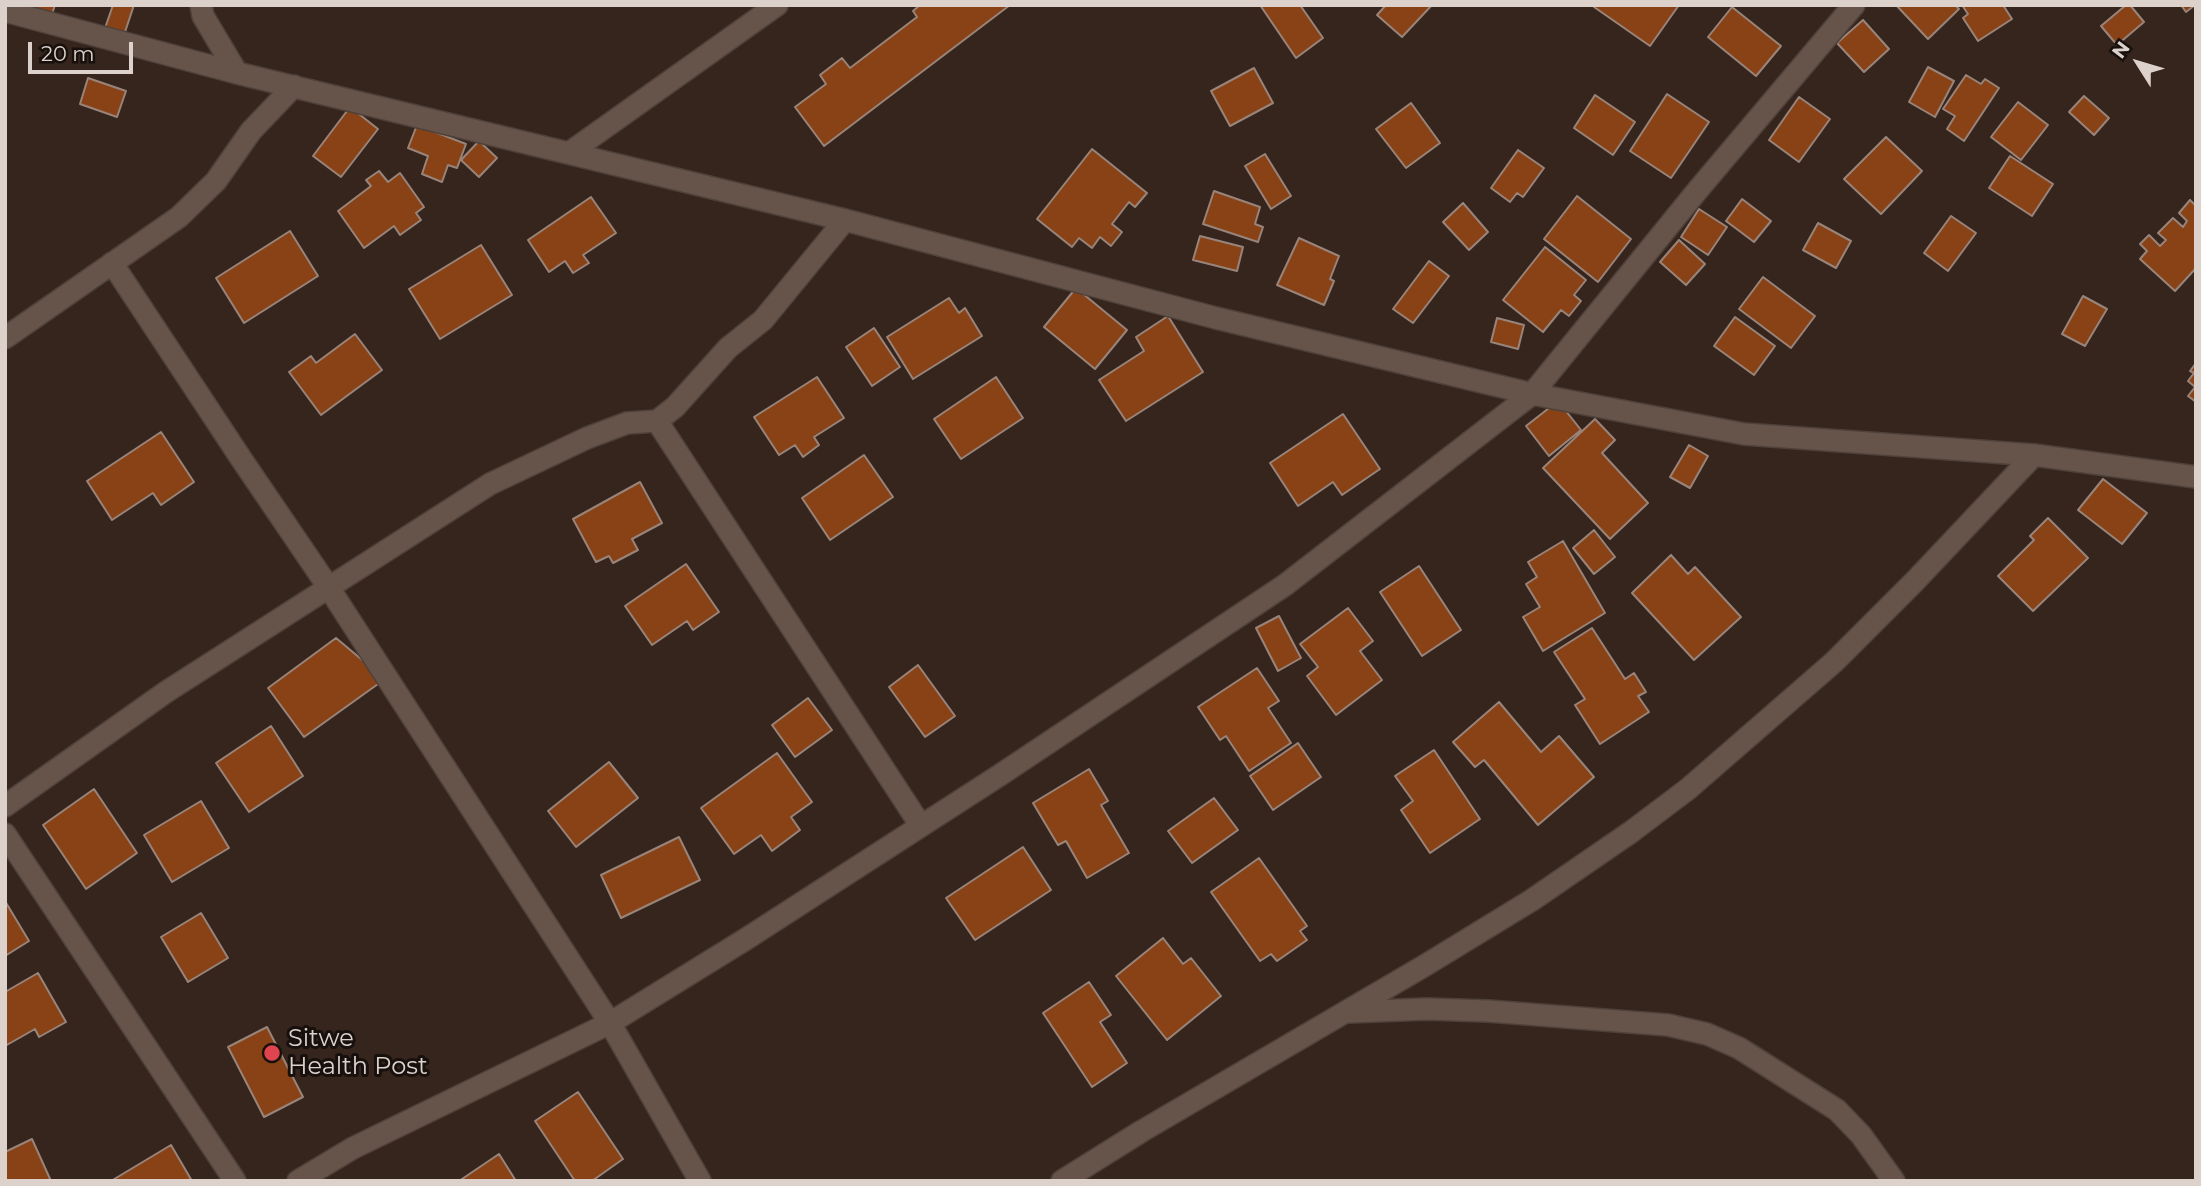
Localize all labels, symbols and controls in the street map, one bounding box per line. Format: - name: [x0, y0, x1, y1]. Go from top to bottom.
- scale bar: [32, 28, 136, 72]
- north arrow: [2103, 28, 2173, 98]
- text: N: [2107, 37, 2135, 63]
- text: 20 m: [41, 41, 95, 66]
- place label: Sitwe Health Post: [288, 1025, 428, 1081]
- marker: Sitwe Health Post: [262, 1043, 282, 1063]

